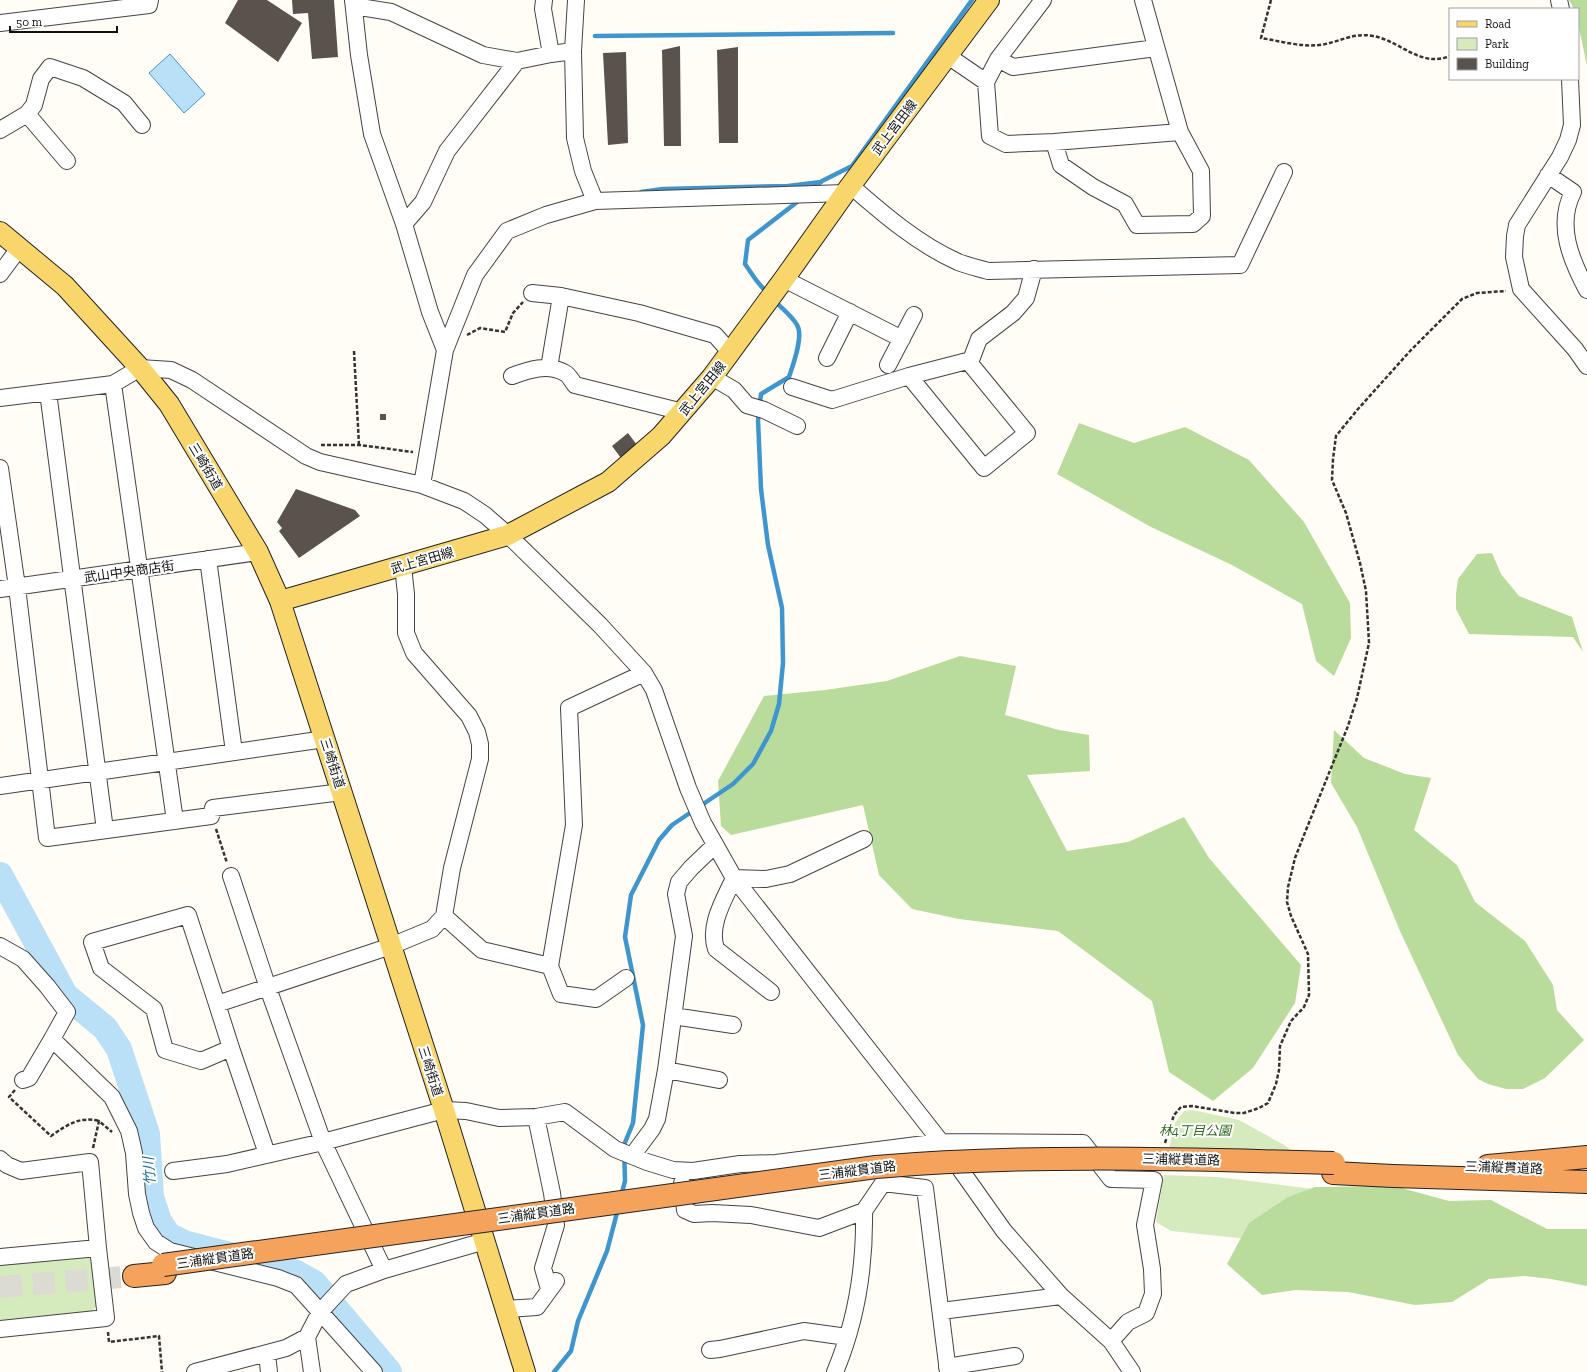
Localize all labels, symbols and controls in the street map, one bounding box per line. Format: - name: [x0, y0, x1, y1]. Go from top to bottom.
- scale bar: [10, 8, 117, 34]
- legend: [1449, 8, 1579, 80]
- text: 50 m: [16, 15, 43, 29]
- text: Road: [1485, 17, 1511, 31]
- text: Park: [1485, 37, 1510, 51]
- text: Building: [1485, 57, 1529, 71]
- street label: 武上宮田線: [869, 97, 920, 158]
- street label: 武上宮田線: [676, 358, 729, 418]
- street label: 三崎街道: [186, 440, 225, 492]
- street label: 武上宮田線: [389, 544, 455, 577]
- street label: 武山中央商店街: [83, 558, 175, 585]
- street label: 三崎街道: [317, 736, 348, 790]
- street label: 三崎街道: [415, 1044, 446, 1098]
- park label: 林4丁目公園: [1159, 1123, 1233, 1138]
- street label: 三浦縦貫道路: [1142, 1151, 1220, 1168]
- water label: 竹川: [140, 1154, 159, 1186]
- street label: 三浦縦貫道路: [817, 1158, 897, 1183]
- street label: 三浦縦貫道路: [1465, 1159, 1543, 1176]
- street label: 三浦縦貫道路: [496, 1201, 576, 1226]
- street label: 三浦縦貫道路: [175, 1246, 255, 1271]

